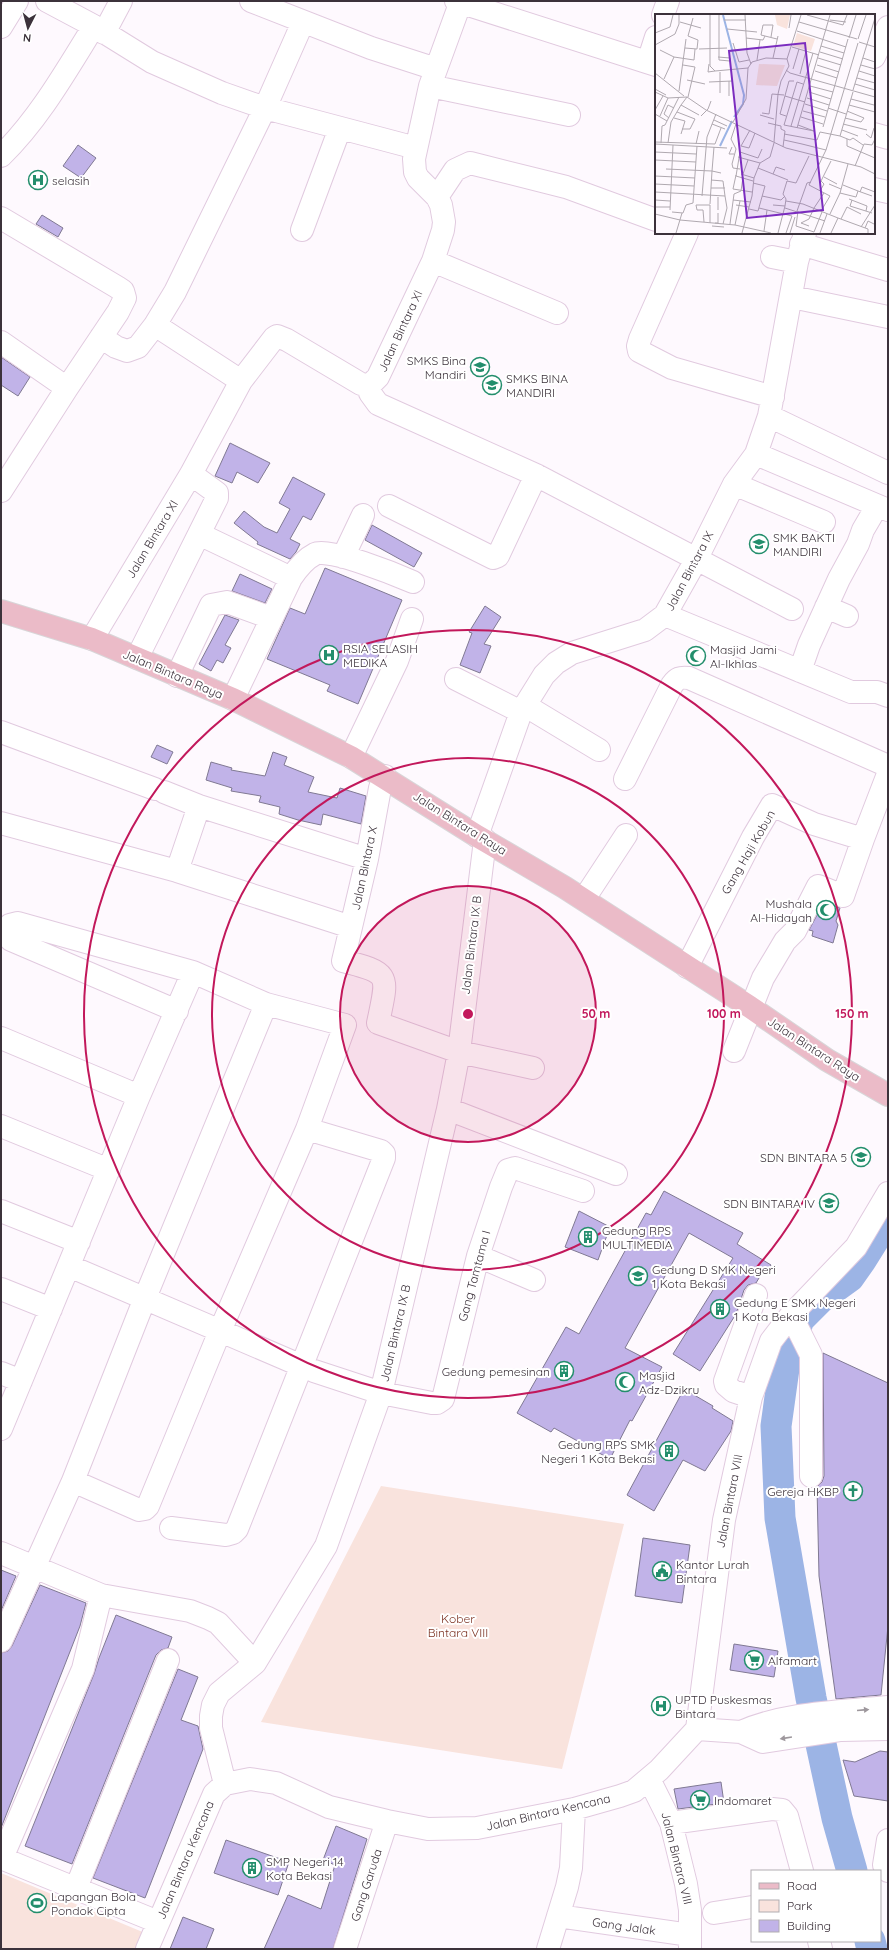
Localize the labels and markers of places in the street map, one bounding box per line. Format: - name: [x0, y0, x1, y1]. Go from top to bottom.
- hospital icon: selasih: [27, 169, 49, 191]
- place label: selasih: [52, 173, 89, 188]
- place label: SMKS Bina Mandiri: [407, 353, 466, 382]
- school or university icon: SMKS Bina Mandiri: [469, 356, 491, 378]
- place label: SMKS BINA MANDIRI: [506, 371, 568, 400]
- school or university icon: SMKS BINA MANDIRI: [481, 374, 503, 396]
- place label: SMK BAKTI MANDIRI: [773, 530, 835, 559]
- school or university icon: SMK BAKTI MANDIRI: [748, 533, 770, 555]
- place label: RSIA SELASIH MEDIKA: [343, 641, 418, 670]
- place label: Masjid Jami Al-Ikhlas: [710, 642, 777, 671]
- hospital icon: RSIA SELASIH MEDIKA: [318, 644, 340, 666]
- mosque icon: Masjid Jami Al-Ikhlas: [685, 645, 707, 667]
- place label: Mushala Al-Hidayah: [750, 896, 812, 925]
- mosque icon: Mushala Al-Hidayah: [815, 899, 837, 921]
- centre of rings: [461, 1007, 475, 1021]
- school or university icon: SDN BINTARA 5: [850, 1146, 872, 1168]
- place label: SDN BINTARA 5: [760, 1150, 847, 1165]
- school or university icon: SDN BINTARA IV: [818, 1192, 840, 1214]
- place label: SDN BINTARA IV: [724, 1196, 815, 1211]
- place label: Gedung RPS MULTIMEDIA: [602, 1223, 673, 1252]
- building icon: Gedung RPS MULTIMEDIA: [577, 1226, 599, 1248]
- place label: Gedung D SMK Negeri 1 Kota Bekasi: [652, 1262, 776, 1291]
- school or university icon: Gedung D SMK Negeri 1 Kota Bekasi: [627, 1265, 649, 1287]
- place label: Gedung E SMK Negeri 1 Kota Bekasi: [734, 1295, 856, 1324]
- building icon: Gedung E SMK Negeri 1 Kota Bekasi: [709, 1298, 731, 1320]
- building icon: Gedung pemesinan: [553, 1360, 575, 1382]
- place label: Gedung pemesinan: [442, 1364, 550, 1379]
- place label: Masjid Adz-Dzikru: [639, 1368, 699, 1397]
- mosque icon: Masjid Adz-Dzikru: [614, 1371, 636, 1393]
- place label: Gedung RPS SMK Negeri 1 Kota Bekasi: [541, 1437, 655, 1466]
- building icon: Gedung RPS SMK Negeri 1 Kota Bekasi: [658, 1440, 680, 1462]
- church icon: Gereja HKBP: [842, 1480, 864, 1502]
- place label: Gereja HKBP: [767, 1484, 839, 1499]
- place label: Kantor Lurah Bintara: [676, 1557, 749, 1586]
- public building icon: Kantor Lurah Bintara: [651, 1560, 673, 1582]
- supermarket icon: Alfamart: [743, 1649, 765, 1671]
- place label: Alfamart: [768, 1653, 817, 1668]
- place label: UPTD Puskesmas Bintara: [675, 1692, 772, 1721]
- hospital icon: UPTD Puskesmas Bintara: [650, 1695, 672, 1717]
- supermarket icon: Indomaret: [689, 1789, 711, 1811]
- place label: Indomaret: [714, 1793, 772, 1808]
- place label: SMP Negeri 14 Kota Bekasi: [266, 1854, 344, 1883]
- building icon: SMP Negeri 14 Kota Bekasi: [241, 1857, 263, 1879]
- place label: Lapangan Bola Pondok Cipta: [51, 1889, 136, 1918]
- sports icon: Lapangan Bola Pondok Cipta: [26, 1892, 48, 1914]

